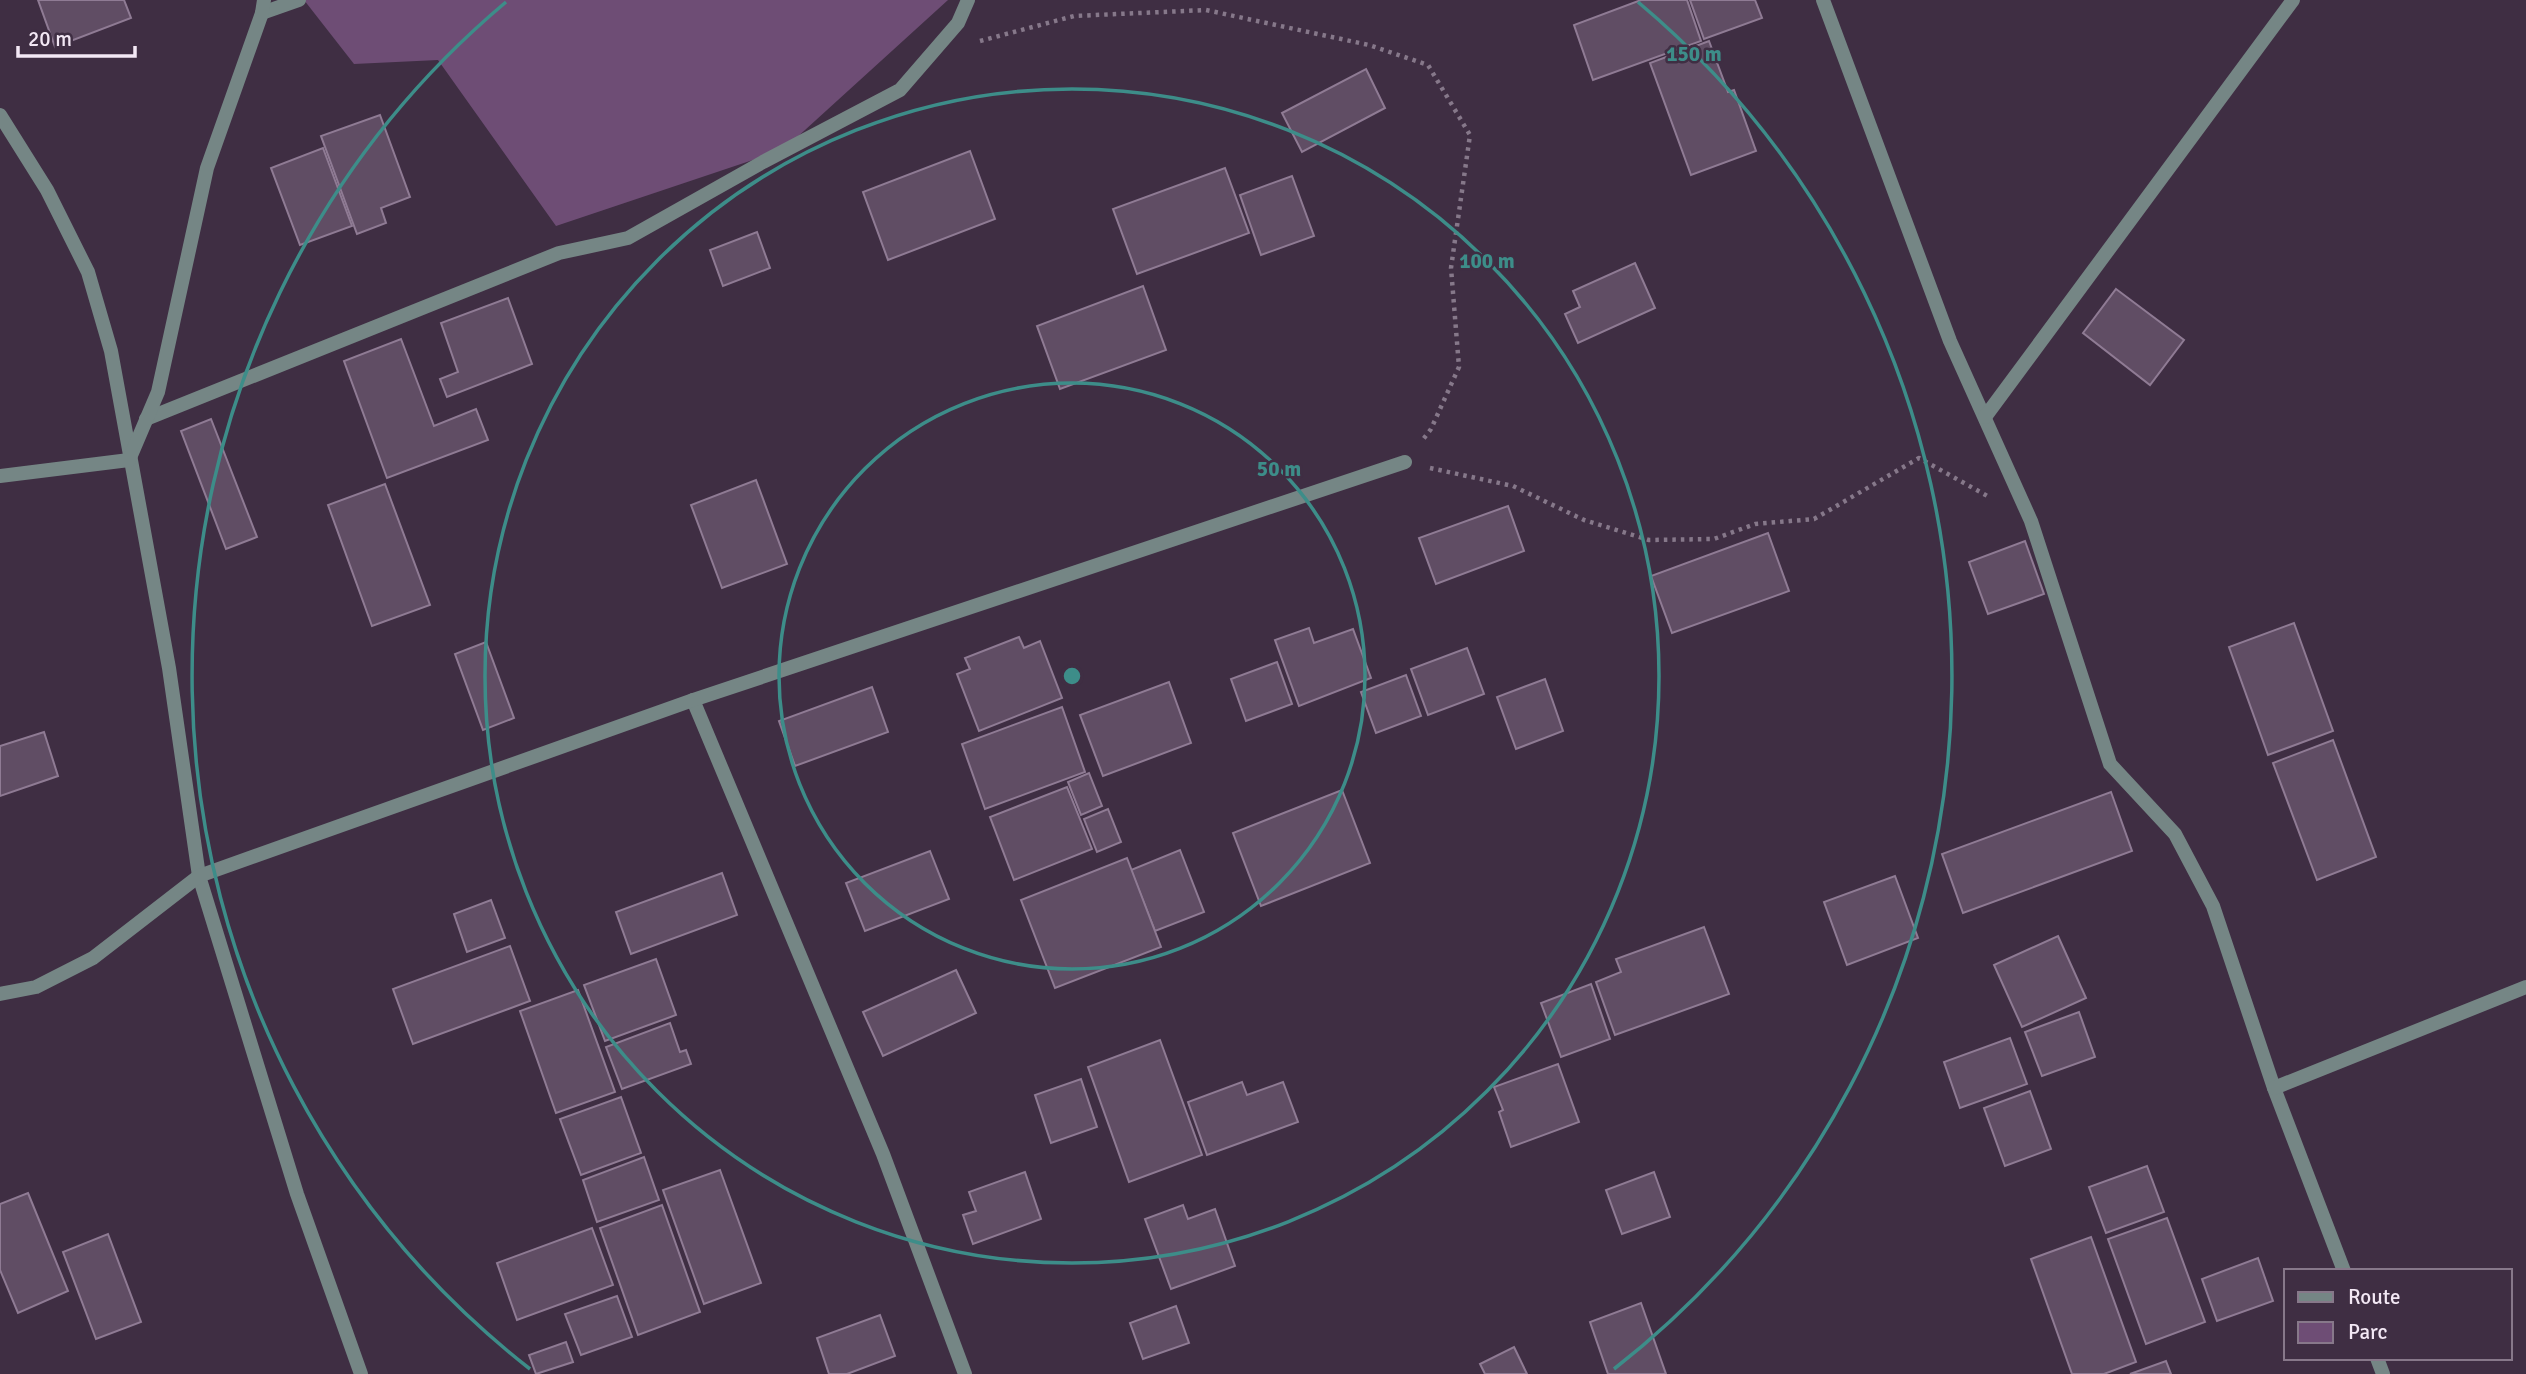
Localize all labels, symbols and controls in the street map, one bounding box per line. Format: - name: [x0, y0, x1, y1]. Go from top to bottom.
- scale bar: [18, 14, 135, 58]
- text: 20 m: [28, 26, 72, 52]
- text: 150 m: [1666, 41, 1722, 67]
- text: 100 m: [1459, 248, 1515, 274]
- text: 50 m: [1257, 456, 1301, 482]
- centre of rings: [1060, 664, 1084, 688]
- legend: [2284, 1269, 2512, 1360]
- text: Route: [2348, 1284, 2400, 1310]
- text: Parc: [2348, 1319, 2387, 1345]

